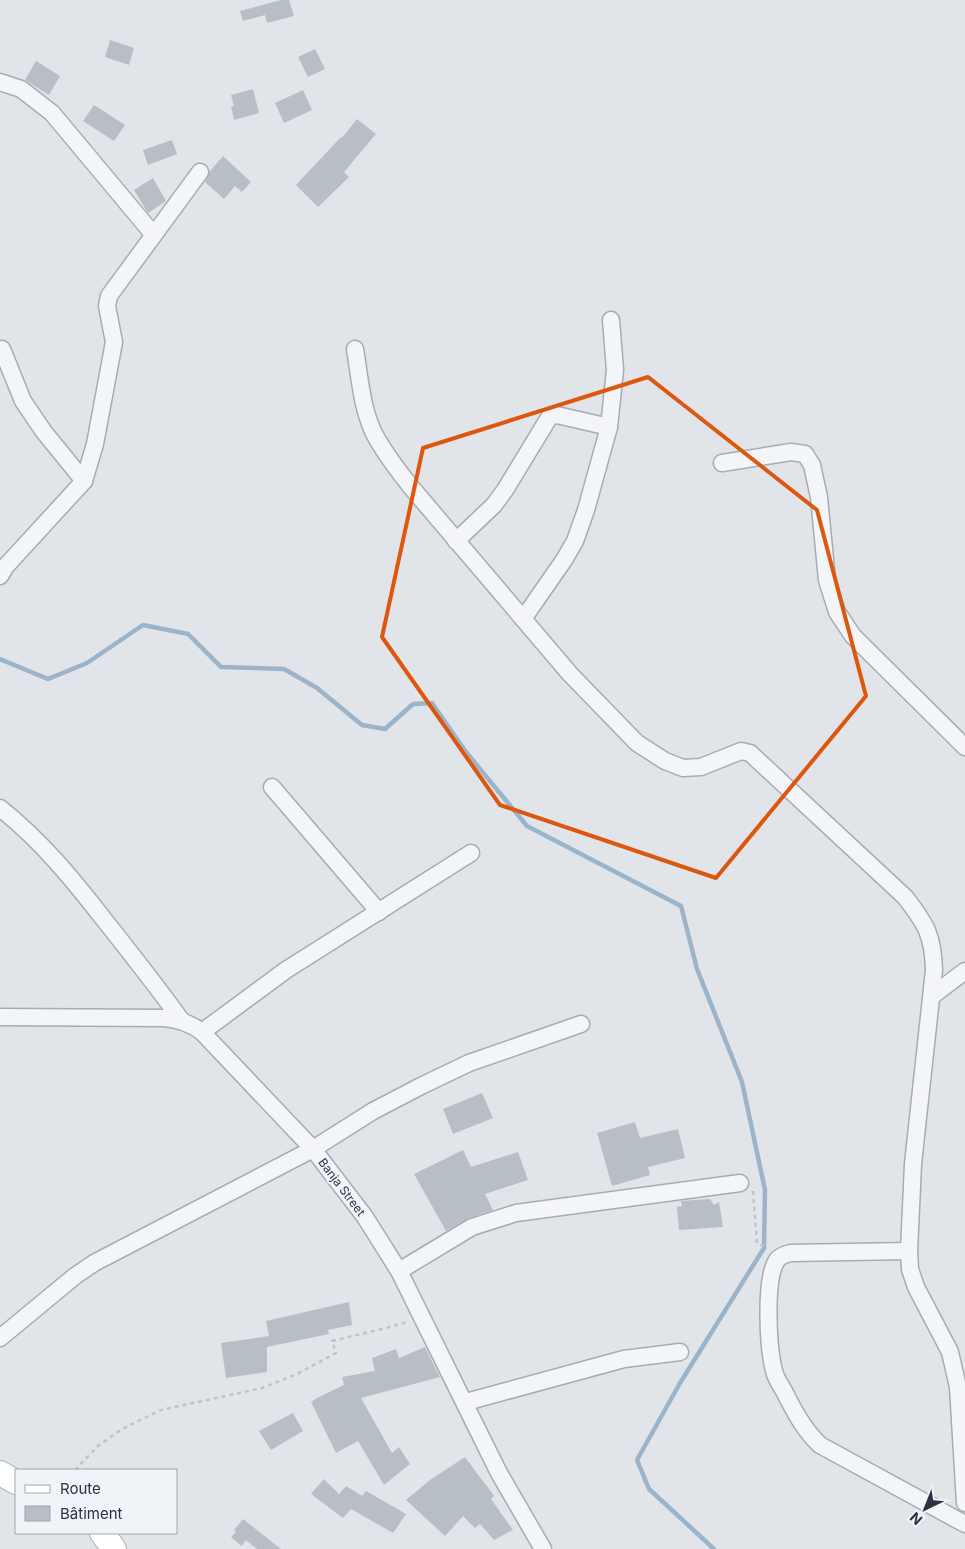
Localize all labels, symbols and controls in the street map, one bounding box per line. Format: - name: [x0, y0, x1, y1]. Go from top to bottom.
- street label: Banja Street: [315, 1155, 369, 1219]
- legend: [15, 1469, 178, 1534]
- text: Route: [60, 1479, 101, 1498]
- north arrow: [900, 1484, 950, 1534]
- text: Bâtiment: [60, 1504, 123, 1523]
- text: N: [906, 1509, 925, 1529]

